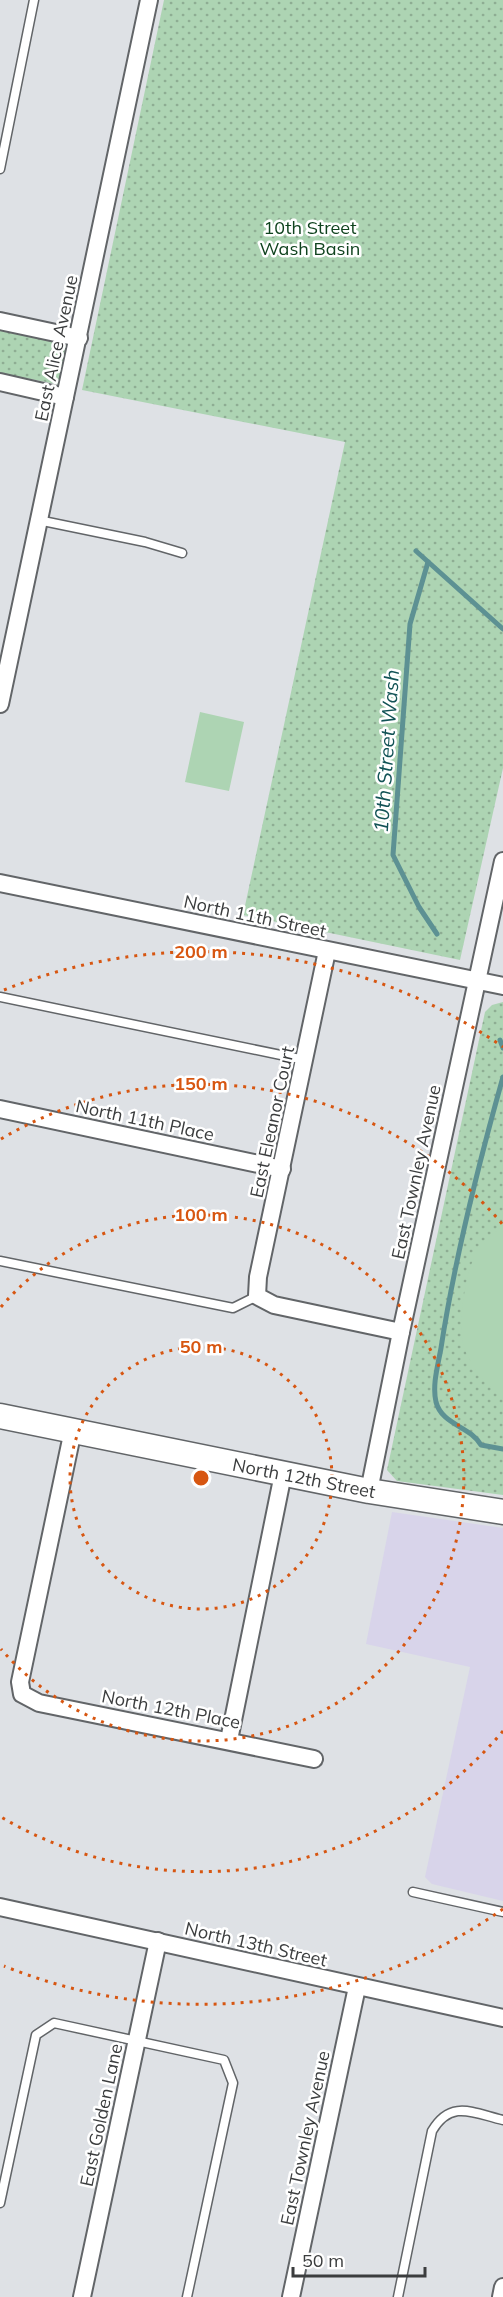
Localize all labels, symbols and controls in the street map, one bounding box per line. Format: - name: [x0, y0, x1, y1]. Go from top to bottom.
- park label: 10th Street Wash Basin: [260, 216, 360, 260]
- street label: East Alice Avenue: [29, 273, 83, 423]
- water label: 10th Street Wash: [368, 669, 404, 833]
- street label: North 11th Street: [182, 890, 328, 942]
- text: 200 m: [174, 940, 228, 963]
- street label: East Eleanor Court: [245, 1044, 299, 1200]
- text: 150 m: [174, 1072, 228, 1095]
- street label: East Townley Avenue: [386, 1083, 446, 1261]
- street label: North 11th Place: [74, 1094, 216, 1146]
- text: 100 m: [174, 1203, 228, 1226]
- text: 50 m: [180, 1335, 222, 1358]
- street label: North 12th Street: [231, 1453, 377, 1503]
- centre of rings: [191, 1468, 211, 1488]
- street label: North 12th Place: [100, 1684, 242, 1734]
- street label: North 13th Street: [183, 1916, 329, 1972]
- street label: East Golden Lane: [75, 2041, 127, 2189]
- street label: East Townley Avenue: [275, 2049, 335, 2227]
- scale bar: [293, 2240, 425, 2278]
- text: 50 m: [302, 2249, 344, 2272]

